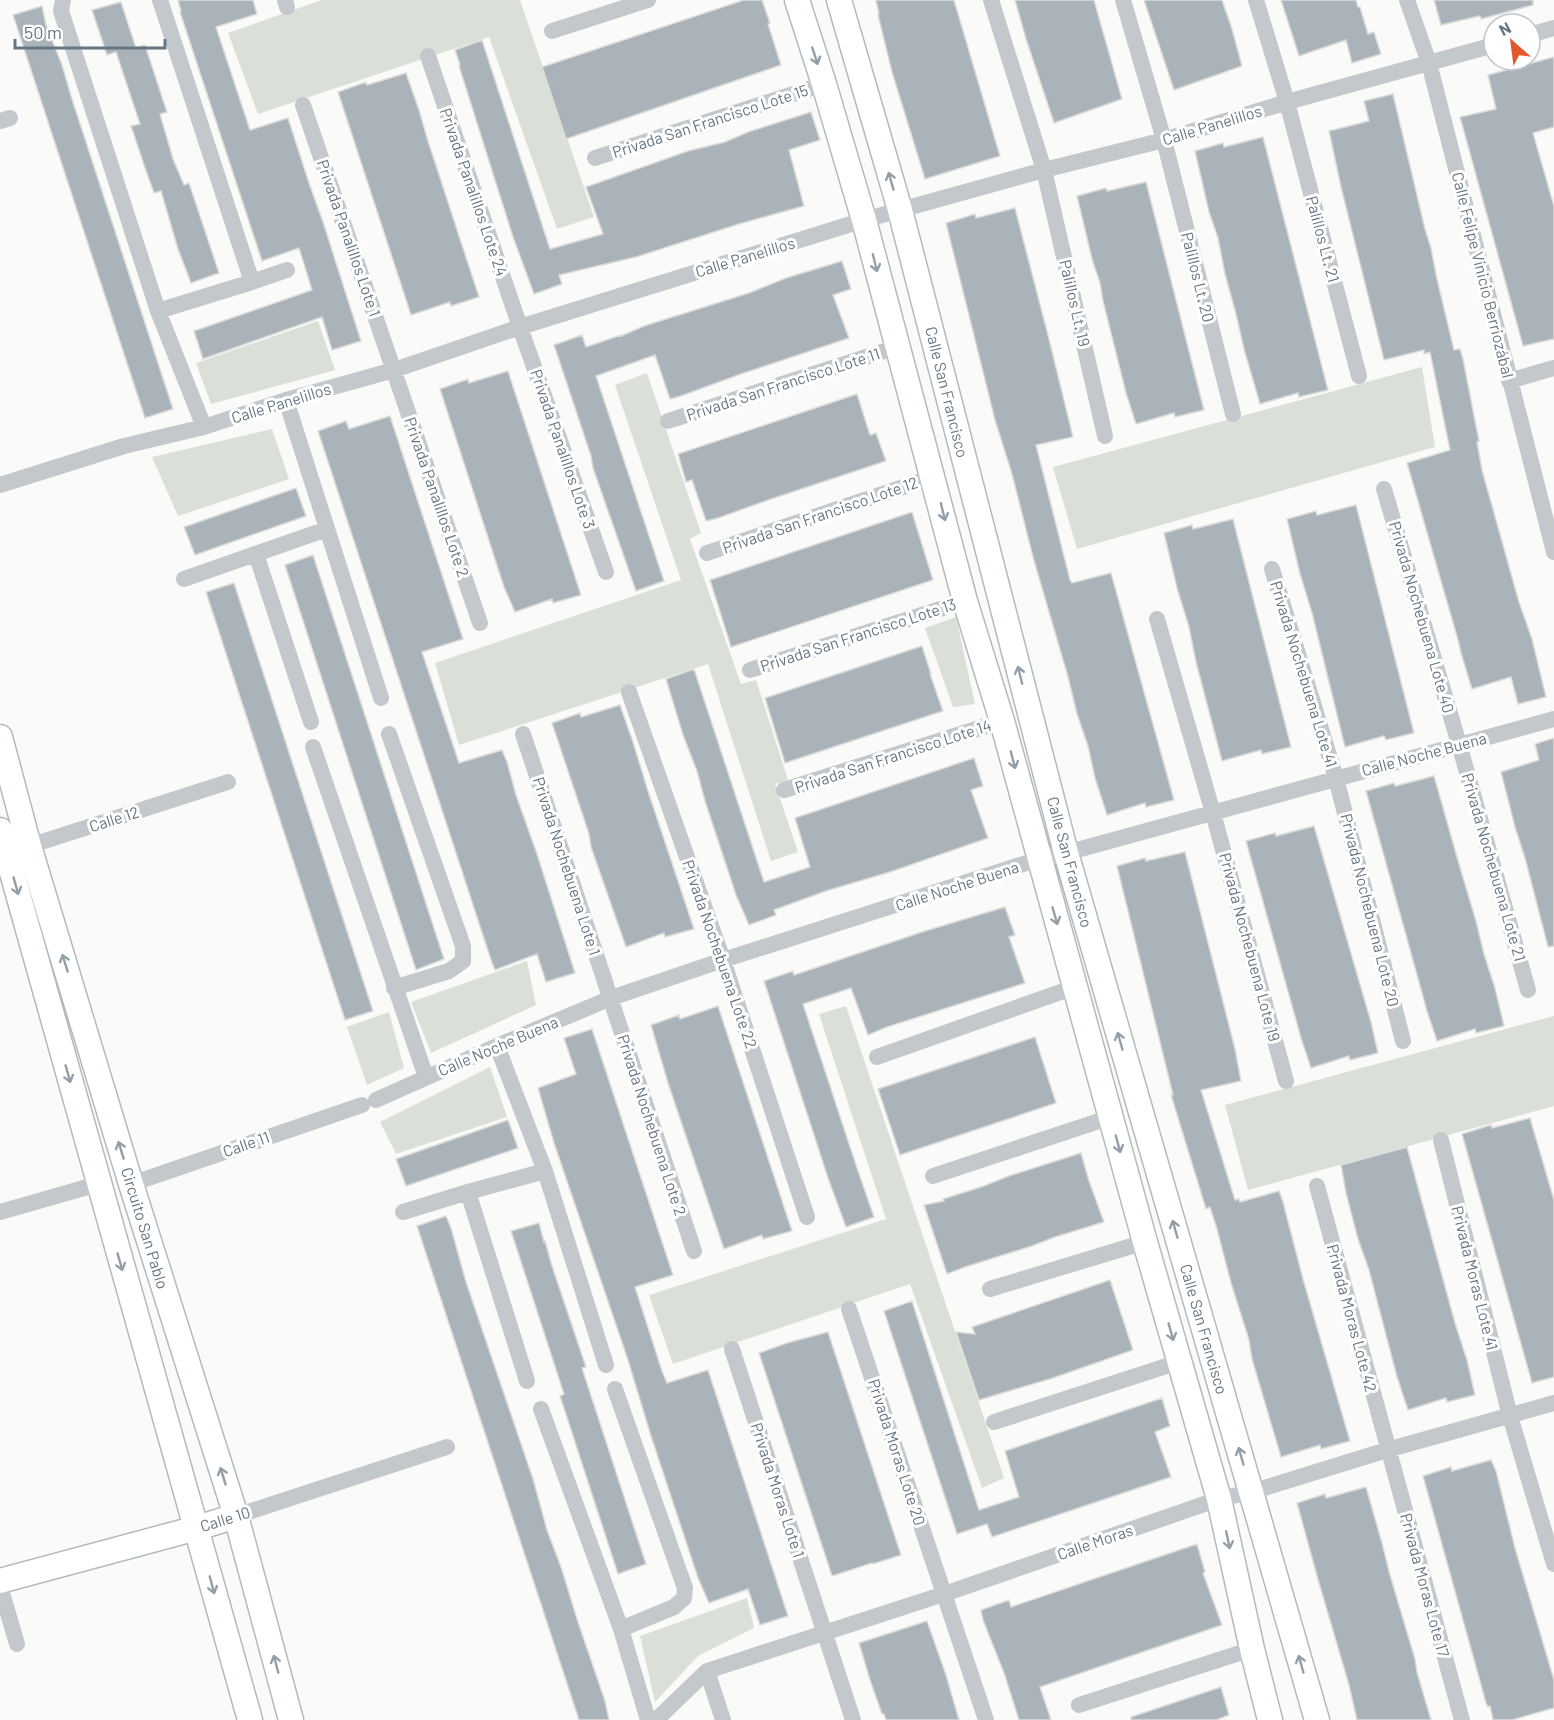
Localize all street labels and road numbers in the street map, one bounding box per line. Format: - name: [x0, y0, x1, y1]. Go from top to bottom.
- street label: Privada San Francisco Lote 15: [609, 80, 810, 161]
- street label: Calle Panelillos: [1160, 100, 1264, 149]
- street label: Privada Panalillos Lote 24: [437, 105, 512, 278]
- street label: Privada Panalillos Lote 1: [314, 157, 385, 319]
- street label: Calle Felipe Vinicio Berriozábal: [1449, 170, 1518, 380]
- street label: Palillos Lt. 21: [1303, 194, 1344, 284]
- street label: Palillos Lt. 20: [1178, 230, 1219, 324]
- street label: Calle Panelillos: [693, 232, 797, 281]
- street label: Palillos Lt. 19: [1056, 258, 1095, 348]
- street label: Calle San Francisco: [922, 324, 973, 459]
- street label: Privada San Francisco Lote 11: [684, 343, 882, 424]
- street label: Privada Panalillos Lote 3: [527, 367, 600, 531]
- street label: Calle Panelillos: [229, 378, 333, 427]
- street label: Privada Panalillos Lote 2: [401, 414, 474, 579]
- street label: Privada San Francisco Lote 12: [720, 472, 920, 557]
- street label: Privada Nochebuena Lote 40: [1386, 519, 1459, 715]
- street label: Privada Nochebuena Lote 41: [1267, 578, 1342, 769]
- street label: Privada San Francisco Lote 13: [757, 594, 958, 675]
- street label: Privada San Francisco Lote 14: [792, 715, 994, 796]
- street label: Calle Noche Buena: [1359, 728, 1488, 779]
- street label: Privada Nochebuena Lote 21: [1458, 771, 1530, 963]
- street label: Privada Nochebuena Lote 1: [530, 774, 605, 957]
- street label: Calle San Francisco: [1044, 794, 1097, 929]
- street label: Calle 12: [87, 802, 141, 835]
- street label: Privada Nochebuena Lote 20: [1337, 811, 1404, 1008]
- street label: Privada Nochebuena Lote 19: [1216, 850, 1285, 1043]
- street label: Privada Nochebuena Lote 22: [679, 857, 762, 1051]
- street label: Calle Noche Buena: [893, 857, 1021, 914]
- street label: Calle Noche Buena: [435, 1012, 561, 1079]
- street label: Privada Nochebuena Lote 2: [614, 1032, 691, 1218]
- street label: Calle 11: [220, 1127, 272, 1160]
- street label: Circuito San Pablo: [118, 1165, 173, 1291]
- street label: Privada Moras Lote 41: [1448, 1204, 1503, 1352]
- street label: Privada Moras Lote 42: [1324, 1242, 1381, 1394]
- street label: Calle San Francisco: [1177, 1262, 1232, 1396]
- street label: Privada Moras Lote 20: [865, 1376, 930, 1527]
- street label: Privada Moras Lote 1: [748, 1420, 809, 1560]
- street label: Calle 10: [197, 1502, 252, 1535]
- street label: Privada Moras Lote 17: [1397, 1511, 1454, 1659]
- street label: Calle Moras: [1055, 1520, 1135, 1563]

